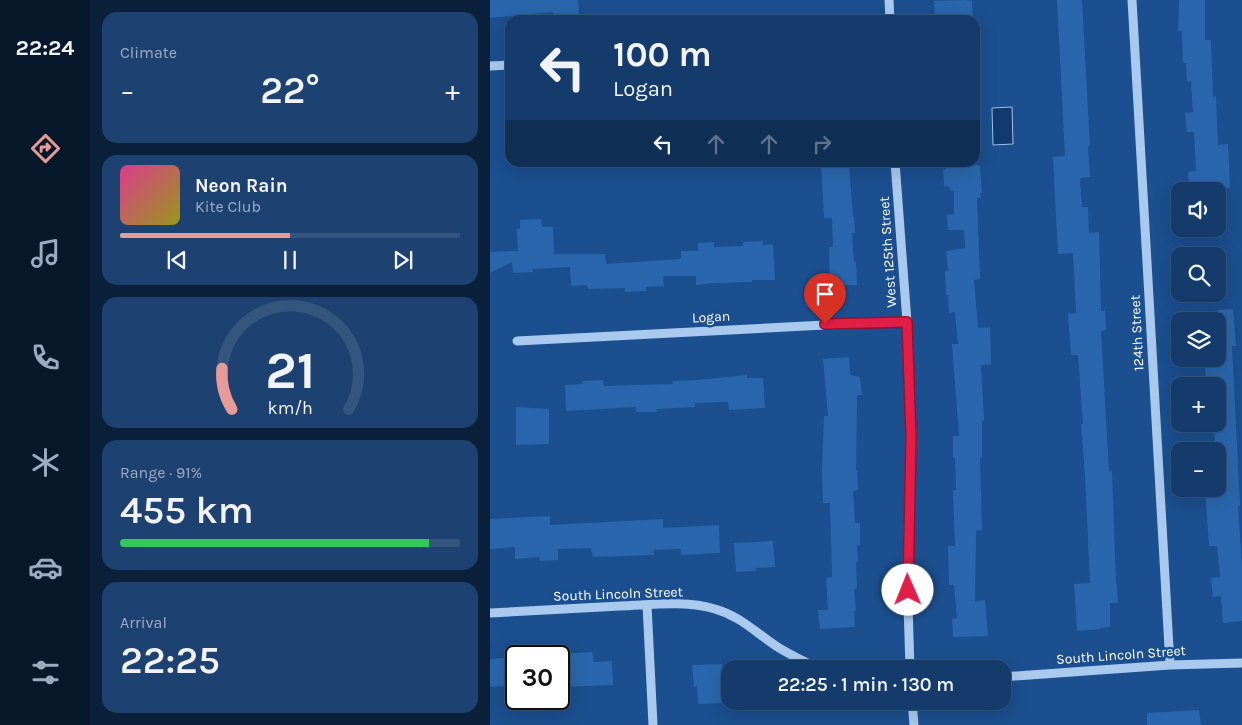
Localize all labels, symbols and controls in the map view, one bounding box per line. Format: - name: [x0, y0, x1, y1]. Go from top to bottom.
- text: 100 m: [613, 34, 712, 75]
- text: 22:24: [16, 35, 74, 61]
- icon: left: [530, 35, 595, 100]
- text: Climate: [120, 43, 177, 62]
- text: 22°: [260, 68, 320, 113]
- text: −: [120, 74, 135, 107]
- text: +: [445, 74, 460, 107]
- text: Logan: [613, 76, 673, 102]
- icon: left: [649, 130, 677, 158]
- icon: ahead: [702, 130, 730, 158]
- icon: ahead: [755, 130, 783, 158]
- icon: right: [808, 130, 836, 158]
- icon: directions: [28, 131, 63, 166]
- text: Neon Rain: [195, 175, 288, 197]
- map controls: [1171, 182, 1226, 497]
- button: sound: [1171, 182, 1226, 237]
- street label: West 125th Street: [876, 196, 900, 308]
- text: Kite Club: [195, 197, 261, 216]
- icon: music: [28, 236, 63, 271]
- icon: previous: [163, 246, 191, 274]
- icon: pause: [276, 246, 304, 274]
- icon: next: [389, 246, 417, 274]
- button: search: [1171, 247, 1226, 302]
- pin: [804, 273, 846, 324]
- icon: arrive: [811, 280, 839, 308]
- street label: 124th Street: [1127, 295, 1147, 371]
- street label: Logan: [691, 308, 731, 326]
- button: layers: [1171, 312, 1226, 367]
- icon: phone: [28, 340, 63, 375]
- text: 21: [265, 340, 315, 401]
- button: +: [1171, 377, 1226, 432]
- text: km/h: [267, 398, 313, 419]
- button: −: [1171, 442, 1226, 497]
- icon: climate: [28, 445, 63, 480]
- text: Range · 91%: [120, 463, 202, 482]
- text: 455 km: [120, 488, 254, 533]
- icon: car: [28, 550, 63, 585]
- position arrow: [881, 563, 933, 615]
- street label: South Lincoln Street: [553, 583, 683, 605]
- text: Arrival: [120, 613, 167, 632]
- text: 22:25: [120, 638, 220, 683]
- street label: South Lincoln Street: [1056, 642, 1186, 668]
- speed limit sign: 30: [505, 645, 570, 710]
- icon: filters: [28, 655, 63, 690]
- text: 22:25 · 1 min · 130 m: [778, 674, 954, 696]

